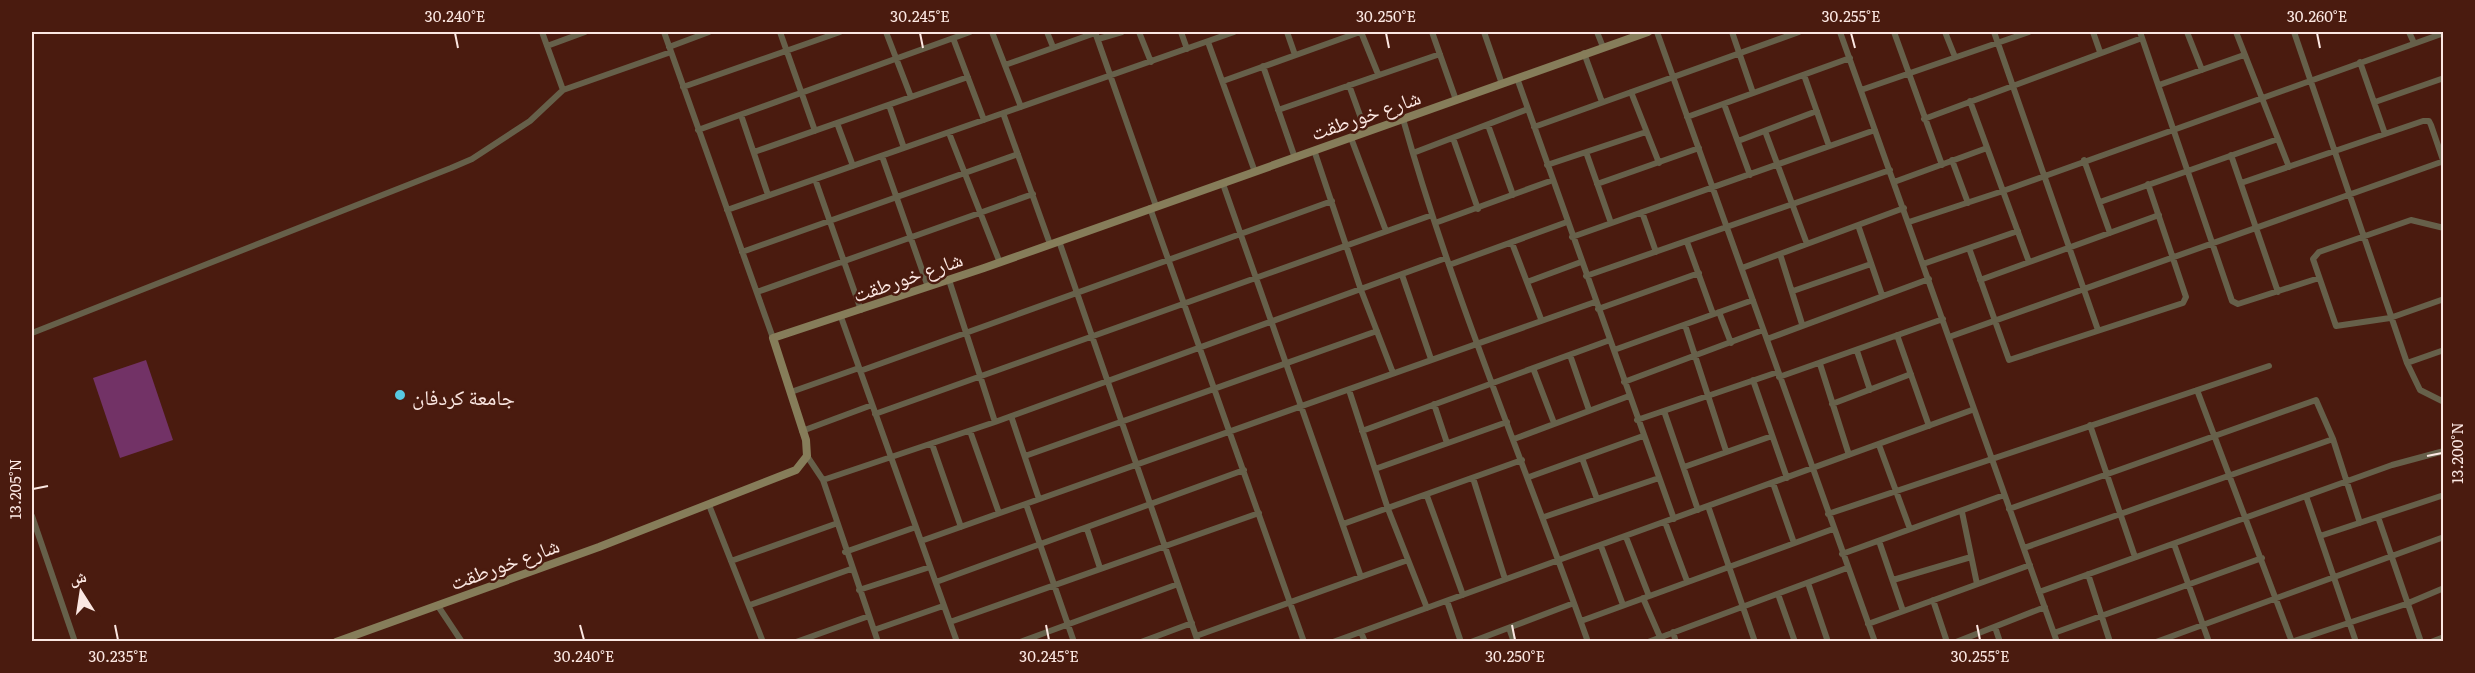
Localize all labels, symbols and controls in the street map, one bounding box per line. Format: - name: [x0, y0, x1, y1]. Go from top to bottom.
- text: 30.240°E: [425, 4, 485, 27]
- text: 30.245°E: [890, 4, 950, 27]
- text: 30.250°E: [1356, 4, 1416, 27]
- text: 30.255°E: [1821, 4, 1881, 27]
- text: 30.260°E: [2287, 4, 2347, 27]
- street label: شارع خورطقت: [1306, 80, 1424, 146]
- street label: شارع خورطقت: [848, 242, 966, 308]
- place label: جامعة كردفان: [412, 380, 515, 411]
- marker: جامعة كردفان: [393, 388, 407, 402]
- text: 13.200°N: [2445, 422, 2468, 484]
- text: 13.205°N: [3, 459, 26, 519]
- street label: شارع خورطقت: [445, 528, 563, 596]
- north arrow: [51, 562, 111, 622]
- text: ش: [67, 563, 88, 590]
- text: 30.235°E: [88, 644, 148, 667]
- text: 30.240°E: [554, 644, 614, 667]
- text: 30.245°E: [1019, 644, 1079, 667]
- text: 30.250°E: [1485, 644, 1545, 667]
- text: 30.255°E: [1950, 644, 2010, 667]

